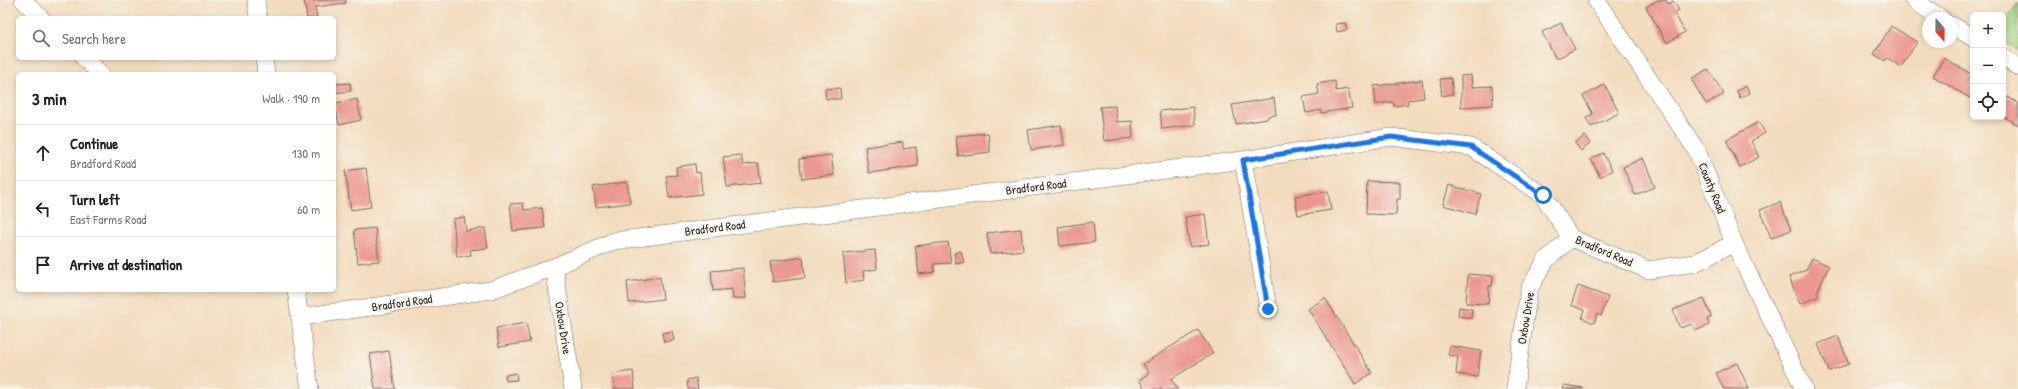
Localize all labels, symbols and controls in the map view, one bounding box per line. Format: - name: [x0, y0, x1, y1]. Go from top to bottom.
- north arrow: [1922, 12, 1958, 48]
- map controls: [1970, 12, 2006, 120]
- button: +: [1970, 12, 2006, 48]
- search box: [16, 16, 336, 60]
- icon: search: [30, 27, 52, 49]
- text: Search here: [62, 28, 126, 49]
- button: −: [1970, 48, 2006, 84]
- button: locate: [1970, 84, 2006, 120]
- text: 3 min: [32, 87, 67, 110]
- text: Walk · 190 m: [262, 89, 320, 107]
- text: Continue: [70, 133, 118, 154]
- icon: ahead: [32, 142, 54, 164]
- text: 130 m: [292, 144, 320, 162]
- text: Bradford Road: [70, 154, 136, 172]
- street label: County Road: [1695, 160, 1730, 216]
- street label: Bradford Road: [1005, 174, 1068, 199]
- route start: [1534, 186, 1552, 204]
- text: Turn left: [70, 189, 120, 210]
- icon: left: [32, 198, 54, 220]
- text: 60 m: [297, 200, 320, 218]
- text: East Farms Road: [70, 210, 146, 228]
- street label: Bradford Road: [684, 215, 747, 240]
- street label: Bradford Road: [1573, 231, 1636, 270]
- icon: arrive: [32, 254, 54, 276]
- text: Arrive at destination: [70, 254, 182, 275]
- street label: Bradford Road: [371, 290, 434, 315]
- street label: Oxbow Drive: [1513, 290, 1538, 345]
- route end: [1259, 300, 1277, 318]
- street label: Oxbow Drive: [551, 301, 576, 356]

